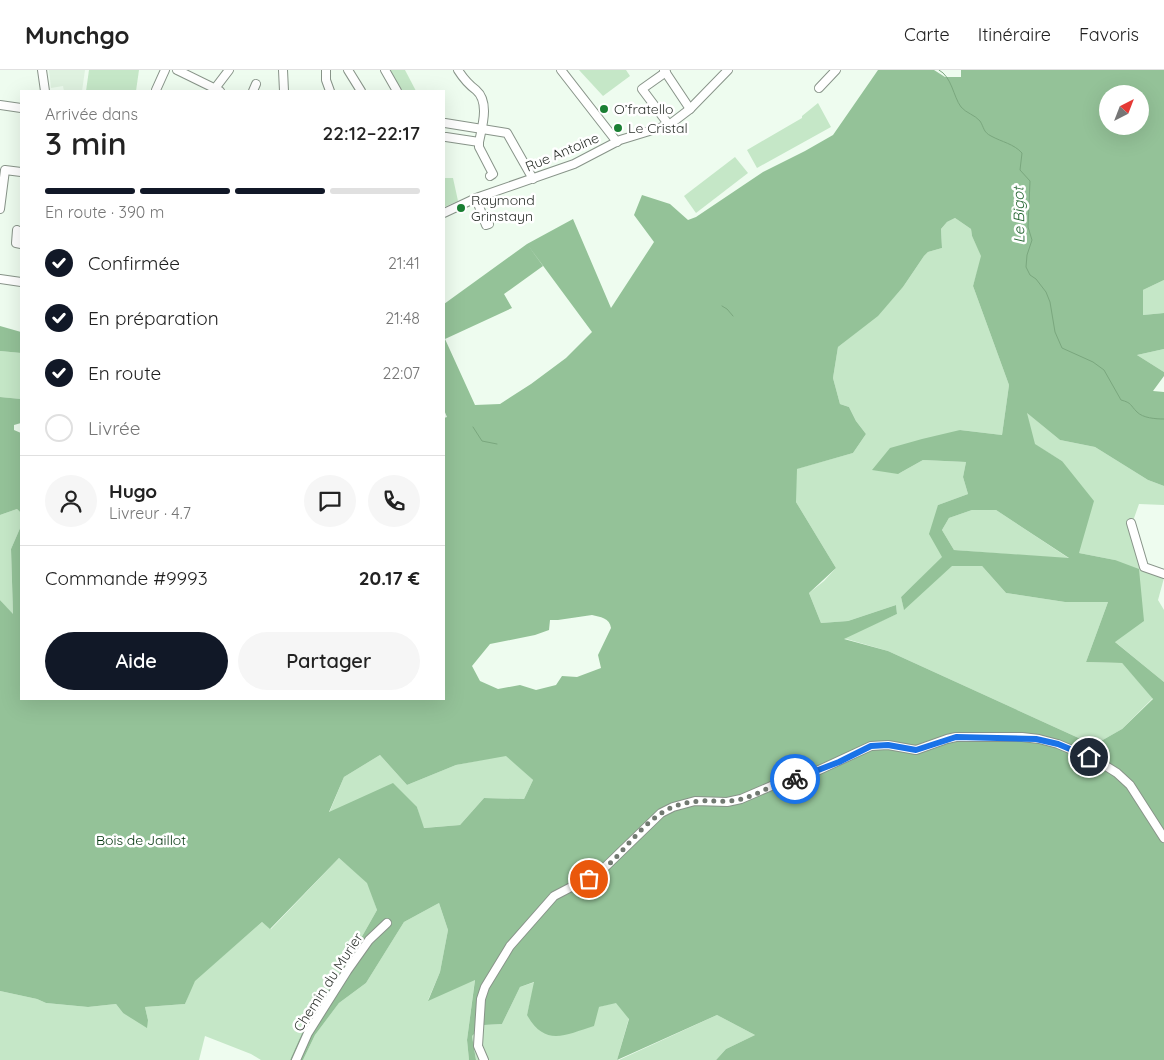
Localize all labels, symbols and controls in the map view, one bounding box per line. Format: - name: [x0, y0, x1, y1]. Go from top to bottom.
- text: Munchgo: [25, 20, 129, 50]
- text: Carte: [904, 23, 950, 46]
- text: Itinéraire: [978, 23, 1051, 46]
- text: Favoris: [1079, 23, 1139, 46]
- north arrow: [1099, 85, 1149, 135]
- map controls: [1099, 85, 1149, 135]
- place label: O’fratello: [614, 100, 674, 118]
- marker: O’fratello: [598, 103, 610, 115]
- text: Arrivée dans: [45, 104, 138, 124]
- place label: Le Cristal: [628, 119, 688, 137]
- text: 22:12–22:17: [323, 121, 420, 145]
- marker: Le Cristal: [612, 122, 624, 134]
- text: 3 min: [45, 123, 127, 163]
- street label: Rue Antoine: [522, 128, 602, 176]
- water label: Le Bigot: [1008, 185, 1028, 244]
- place label: Raymond Grinstayn: [471, 191, 535, 225]
- text: En route · 390 m: [45, 202, 164, 222]
- marker: Raymond Grinstayn: [455, 202, 467, 214]
- icon: check: [45, 249, 73, 277]
- text: Confirmée: [88, 251, 180, 275]
- text: 21:41: [388, 253, 420, 273]
- icon: check: [45, 304, 73, 332]
- text: En préparation: [88, 306, 219, 330]
- text: 21:48: [385, 308, 420, 328]
- icon: check: [45, 359, 73, 387]
- text: En route: [88, 361, 161, 385]
- text: 22:07: [382, 363, 420, 383]
- text: Livrée: [88, 416, 141, 440]
- button: person: [45, 475, 97, 527]
- button: chat: [304, 475, 356, 527]
- button: phone: [368, 475, 420, 527]
- text: Hugo: [109, 479, 157, 503]
- text: Livreur · 4.7: [109, 503, 191, 523]
- text: Commande #9993: [45, 566, 208, 590]
- text: 20.17 €: [359, 566, 420, 590]
- button: Aide: [45, 632, 228, 690]
- button: Partager: [238, 632, 420, 690]
- pin: [1068, 736, 1110, 778]
- icon: home: [1075, 743, 1103, 771]
- courier: [770, 754, 820, 804]
- icon: bike: [781, 765, 809, 793]
- park label: Bois de Jaillot: [96, 831, 186, 849]
- pin: [568, 858, 610, 900]
- icon: bag: [575, 865, 603, 893]
- street label: Chemin du Murier: [289, 929, 367, 1035]

